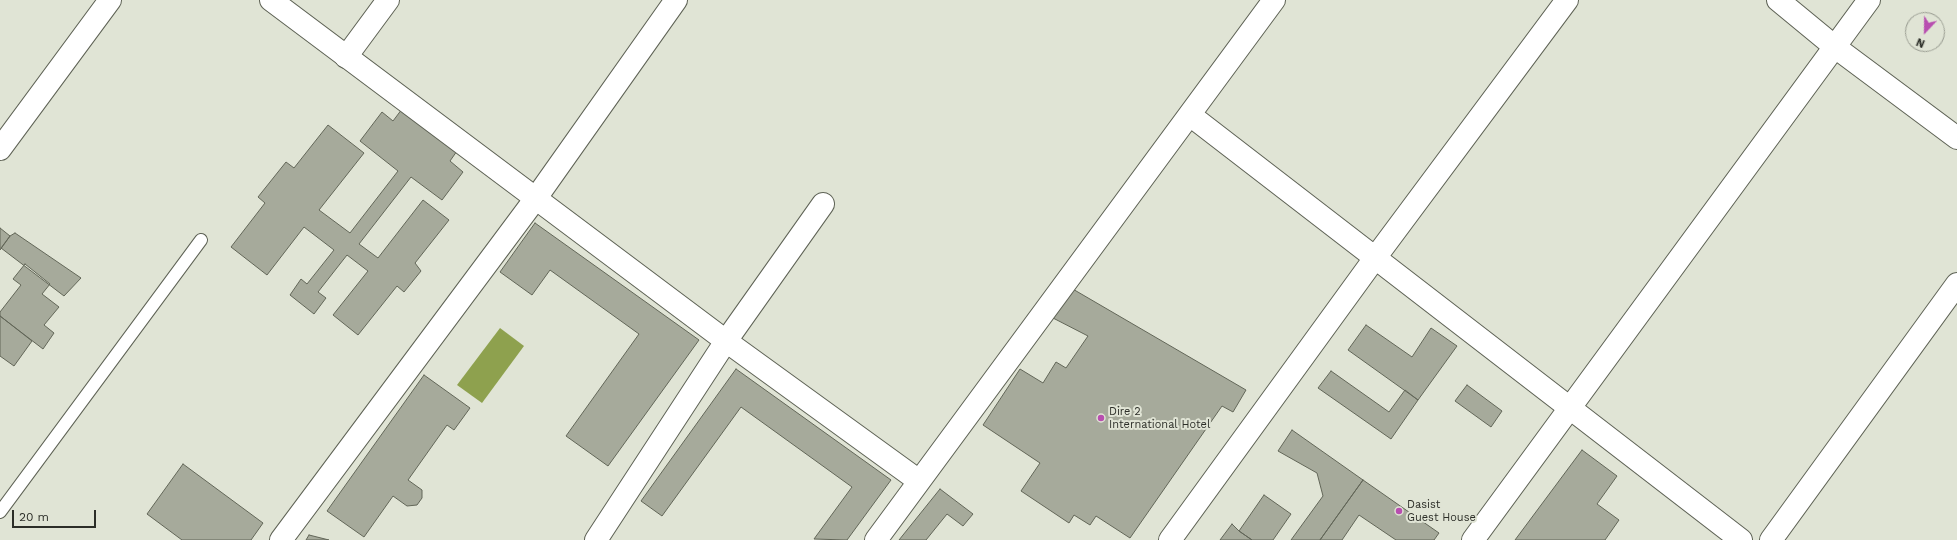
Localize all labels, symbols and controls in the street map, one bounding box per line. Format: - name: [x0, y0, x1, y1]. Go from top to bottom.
- north arrow: [1905, 12, 1945, 52]
- text: N: [1914, 35, 1927, 50]
- place label: Dire 2 International Hotel: [1109, 405, 1210, 431]
- marker: Dire 2 International Hotel: [1096, 413, 1106, 423]
- place label: Dasist Guest House: [1407, 498, 1476, 524]
- scale bar: [14, 502, 98, 528]
- marker: Dasist Guest House: [1394, 506, 1404, 516]
- text: 20 m: [19, 510, 49, 524]

